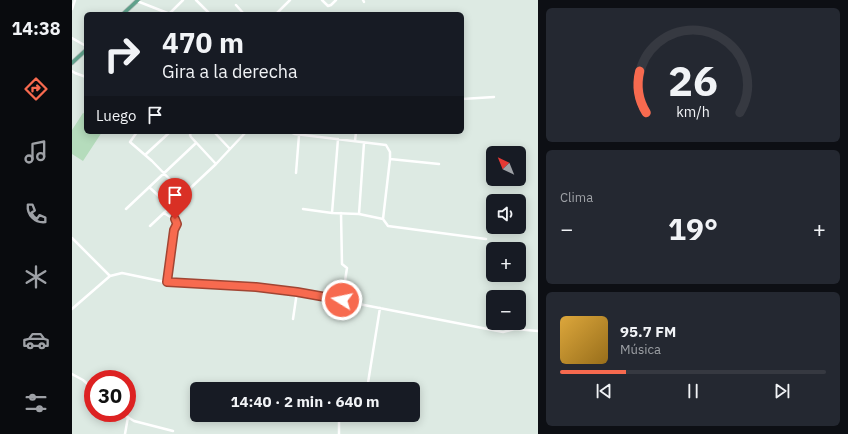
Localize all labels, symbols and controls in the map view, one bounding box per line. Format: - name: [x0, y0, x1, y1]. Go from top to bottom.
- text: 14:38: [11, 17, 61, 40]
- text: 470 m: [162, 24, 244, 61]
- icon: right: [96, 28, 148, 80]
- text: 26: [668, 53, 718, 107]
- text: Gira a la derecha: [162, 60, 298, 83]
- icon: directions: [22, 75, 50, 103]
- text: km/h: [676, 102, 710, 121]
- icon: arrive: [144, 104, 166, 126]
- text: Luego: [96, 106, 136, 125]
- icon: music: [22, 138, 50, 166]
- north arrow: [486, 146, 526, 186]
- map controls: [486, 146, 526, 330]
- pin: [158, 178, 192, 219]
- icon: arrive: [164, 184, 186, 206]
- text: Clima: [560, 189, 593, 206]
- button: sound: [486, 194, 526, 234]
- icon: phone: [22, 200, 50, 228]
- text: 19°: [668, 209, 718, 248]
- text: −: [560, 214, 573, 243]
- text: +: [813, 214, 826, 243]
- button: +: [486, 242, 526, 282]
- icon: climate: [22, 263, 50, 291]
- position arrow: [321, 279, 363, 321]
- button: −: [486, 290, 526, 330]
- text: 95.7 FM: [620, 322, 676, 341]
- icon: car: [22, 326, 50, 354]
- text: Música: [620, 341, 661, 358]
- speed limit sign: 30: [84, 370, 136, 422]
- icon: previous: [593, 380, 615, 402]
- icon: pause: [682, 380, 704, 402]
- icon: next: [771, 380, 793, 402]
- icon: filters: [22, 389, 50, 417]
- text: 14:40 · 2 min · 640 m: [231, 392, 379, 411]

